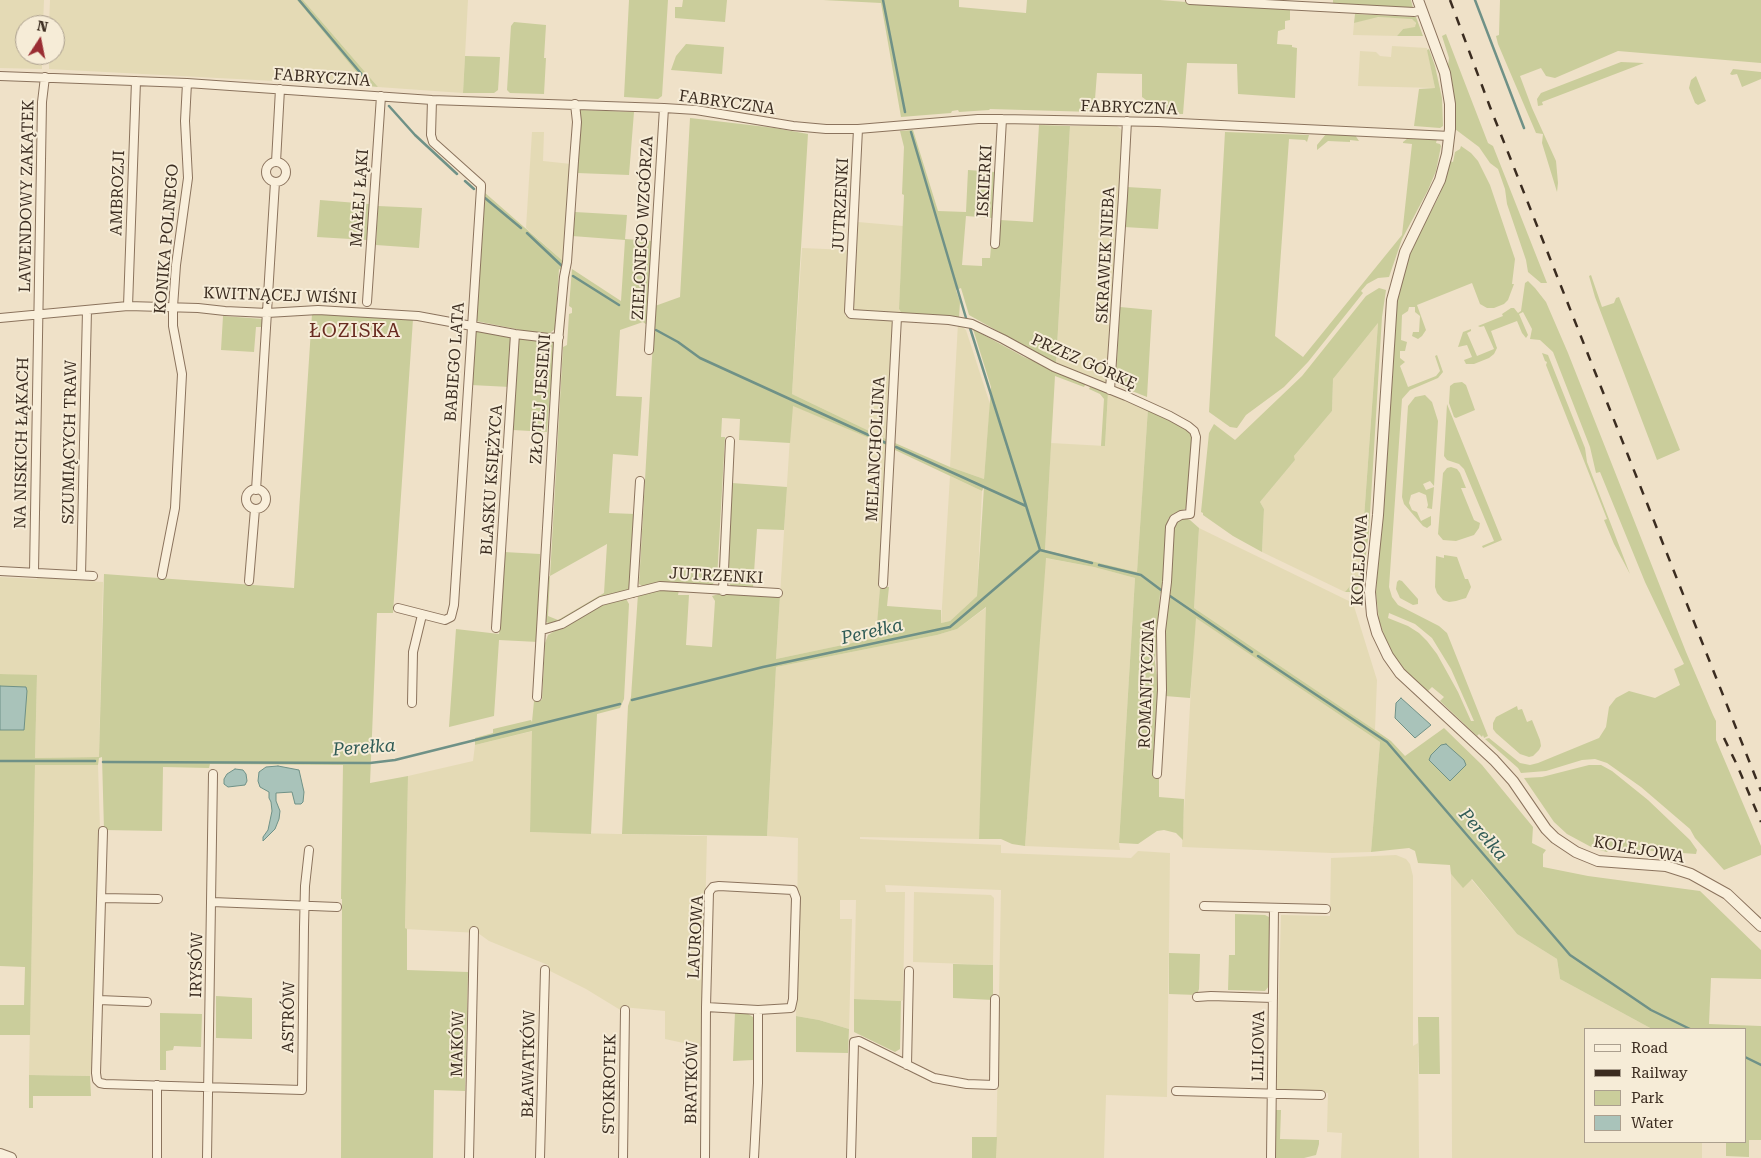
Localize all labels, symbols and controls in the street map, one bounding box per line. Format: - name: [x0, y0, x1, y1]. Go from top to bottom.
- north arrow: [15, 15, 65, 65]
- text: N: [36, 17, 49, 35]
- street label: FABRYCZNA: [273, 65, 371, 91]
- street label: FABRYCZNA: [678, 87, 776, 119]
- street label: FABRYCZNA: [1080, 97, 1178, 119]
- street label: LAWENDOWY ZAKĄTEK: [16, 100, 38, 292]
- street label: ZIELONEGO WZGÓRZA: [629, 136, 657, 320]
- street label: ISKIERKI: [974, 144, 996, 218]
- street label: MAŁEJ ŁĄKI: [347, 148, 373, 248]
- street label: AMBROZJI: [107, 150, 129, 236]
- street label: JUTRZENKI: [829, 157, 853, 253]
- street label: KONIKA POLNEGO: [151, 163, 183, 315]
- street label: SKRAWEK NIEBA: [1093, 186, 1119, 324]
- street label: KWITNĄCEJ WIŚNI: [203, 284, 357, 308]
- street label: BABIEGO LATA: [441, 302, 469, 422]
- district label: ŁOZISKA: [308, 320, 402, 342]
- street label: PRZEZ GÓRKĘ: [1028, 330, 1140, 394]
- street label: ZŁOTEJ JESIENI: [527, 333, 555, 465]
- street label: NA NISKICH ŁĄKACH: [11, 357, 33, 529]
- street label: SZUMIĄCYCH TRAW: [59, 360, 81, 524]
- street label: MELANCHOLIJNA: [863, 376, 889, 522]
- street label: BLASKU KSIĘŻYCA: [477, 404, 507, 556]
- street label: KOLEJOWA: [1348, 513, 1372, 607]
- street label: JUTRZENKI: [668, 564, 764, 588]
- water label: Perełka: [839, 614, 905, 650]
- street label: ROMANTYCZNA: [1135, 619, 1159, 749]
- water label: Perełka: [332, 735, 396, 761]
- water label: Perełka: [1454, 804, 1512, 866]
- street label: KOLEJOWA: [1592, 833, 1686, 867]
- street label: LAUROWA: [684, 895, 708, 979]
- street label: IRYSÓW: [187, 932, 207, 998]
- street label: ASTRÓW: [279, 981, 299, 1053]
- street label: BŁAWATKÓW: [518, 1010, 540, 1118]
- street label: LILIOWA: [1249, 1010, 1269, 1082]
- street label: MAKÓW: [448, 1011, 468, 1077]
- legend: [1584, 1028, 1746, 1143]
- street label: STOKROTEK: [600, 1034, 620, 1134]
- text: Road: [1631, 1039, 1668, 1057]
- street label: BRATKÓW: [682, 1041, 702, 1125]
- text: Railway: [1631, 1064, 1688, 1082]
- text: Park: [1631, 1089, 1664, 1107]
- text: Water: [1631, 1114, 1673, 1132]

